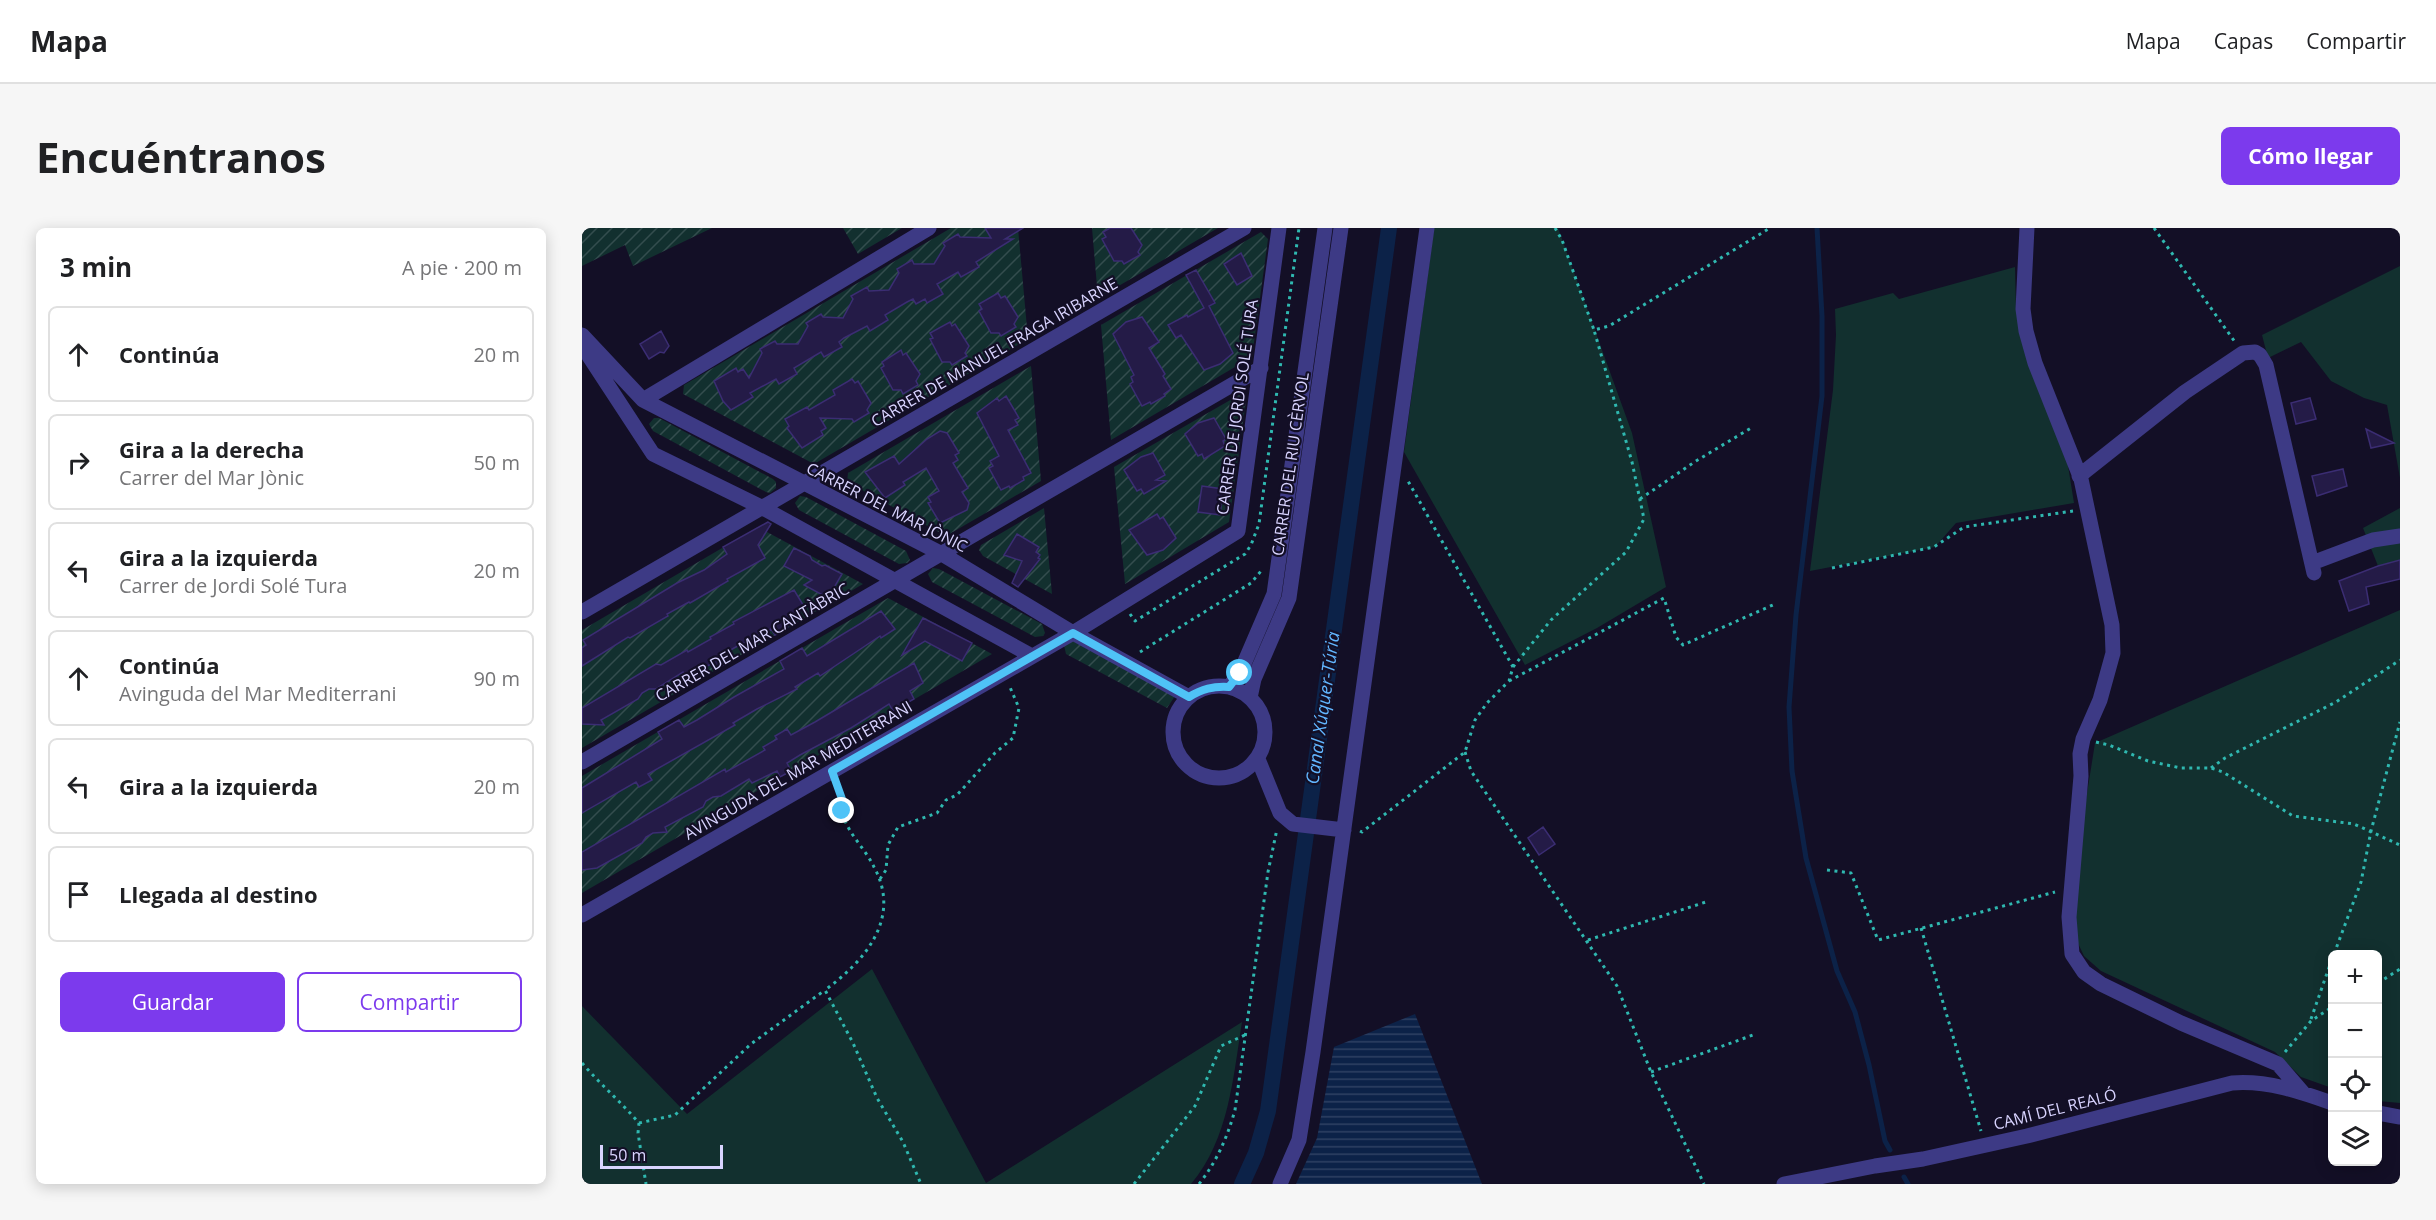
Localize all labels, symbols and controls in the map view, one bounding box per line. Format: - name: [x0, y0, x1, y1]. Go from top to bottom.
- text: Mapa: [30, 22, 108, 60]
- text: Mapa: [2126, 27, 2181, 55]
- text: Capas: [2214, 27, 2273, 55]
- text: Compartir: [2306, 27, 2406, 55]
- button: Cómo llegar: [2221, 127, 2400, 185]
- text: Encuéntranos: [36, 128, 326, 185]
- text: 3 min: [60, 249, 132, 285]
- text: A pie · 200 m: [402, 254, 522, 281]
- street label: CARRER DE MANUEL FRAGA IRIBARNE: [867, 272, 1121, 432]
- street label: CARRER DE JORDI SOLÉ TURA: [1211, 297, 1263, 516]
- icon: ahead: [62, 338, 95, 371]
- text: Continúa: [119, 339, 220, 369]
- text: 20 m: [473, 341, 520, 368]
- street label: CARRER DEL RIU CÈRVOL: [1266, 371, 1314, 557]
- text: Gira a la derecha: [119, 434, 304, 464]
- icon: right: [62, 446, 95, 479]
- text: 50 m: [473, 449, 520, 476]
- street label: CARRER DEL MAR JÒNIC: [803, 457, 971, 557]
- text: Carrer del Mar Jònic: [119, 464, 304, 491]
- text: Gira a la izquierda: [119, 542, 318, 572]
- icon: left: [62, 554, 95, 587]
- text: 20 m: [473, 557, 520, 584]
- text: Carrer de Jordi Solé Tura: [119, 572, 347, 599]
- street label: CARRER DEL MAR CANTÀBRIC: [651, 577, 853, 707]
- water label: Canal Xúquer-Túria: [1299, 630, 1345, 786]
- text: Continúa: [119, 650, 220, 680]
- route start: [1226, 659, 1252, 685]
- icon: ahead: [62, 662, 95, 695]
- text: 90 m: [473, 665, 520, 692]
- text: Avinguda del Mar Mediterrani: [119, 680, 396, 707]
- street label: AVINGUDA DEL MAR MEDITERRANI: [680, 695, 916, 845]
- icon: left: [62, 770, 95, 803]
- text: Gira a la izquierda: [119, 771, 318, 801]
- text: 20 m: [473, 773, 520, 800]
- route end: [828, 797, 854, 823]
- icon: arrive: [62, 878, 95, 911]
- text: Llegada al destino: [119, 879, 318, 909]
- map controls: [2328, 950, 2382, 1166]
- button: +: [2328, 950, 2382, 1004]
- button: Guardar: [60, 972, 285, 1032]
- button: Compartir: [297, 972, 522, 1032]
- button: −: [2328, 1004, 2382, 1058]
- button: locate: [2328, 1058, 2382, 1112]
- street label: CAMÍ DEL REALÓ: [1991, 1083, 2119, 1135]
- button: layers: [2328, 1112, 2382, 1166]
- scale bar: [600, 1142, 723, 1170]
- text: 50 m: [609, 1144, 646, 1166]

